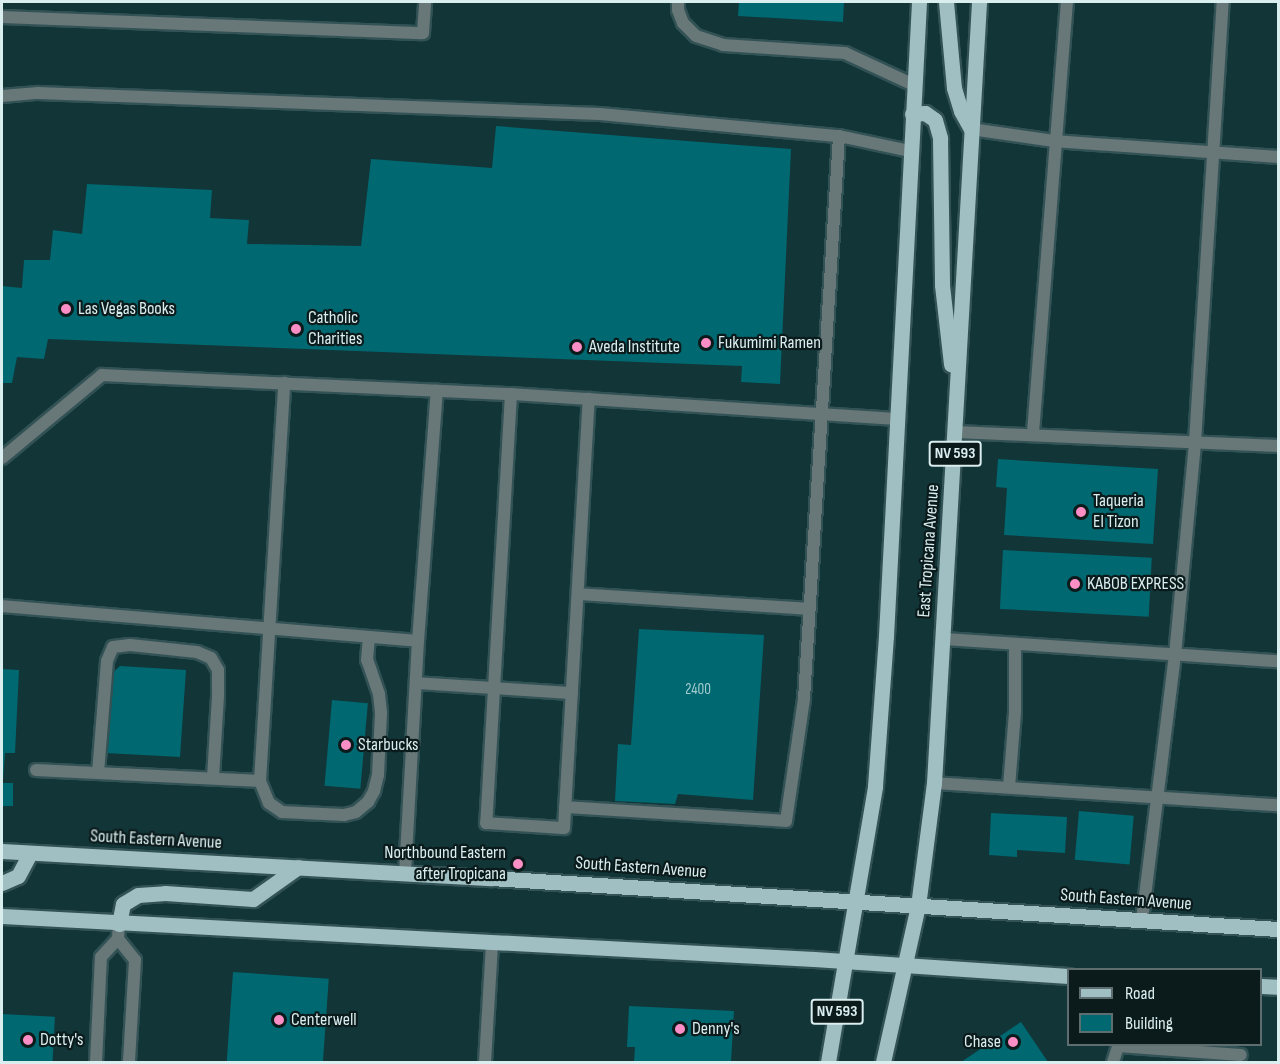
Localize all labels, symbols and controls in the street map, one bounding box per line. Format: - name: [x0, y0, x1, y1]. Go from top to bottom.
- place label: Las Vegas Books: [78, 298, 175, 320]
- marker: Las Vegas Books: [59, 302, 73, 316]
- place label: Catholic Charities: [308, 308, 362, 350]
- marker: Catholic Charities: [289, 322, 303, 336]
- place label: Fukumimi Ramen: [718, 332, 821, 354]
- place label: Aveda Institute: [589, 336, 680, 358]
- marker: Fukumimi Ramen: [699, 336, 713, 350]
- marker: Aveda Institute: [570, 340, 584, 354]
- road number: NV 593: [928, 441, 982, 467]
- street label: East Tropicana Avenue: [914, 484, 944, 618]
- place label: Taqueria El Tizon: [1093, 491, 1144, 534]
- marker: Taqueria El Tizon: [1074, 505, 1088, 519]
- place label: KABOB EXPRESS: [1087, 573, 1184, 595]
- marker: KABOB EXPRESS: [1068, 577, 1082, 591]
- house number: 2400: [685, 681, 711, 699]
- place label: Starbucks: [358, 734, 418, 756]
- marker: Starbucks: [339, 738, 353, 752]
- street label: South Eastern Avenue: [90, 826, 222, 854]
- place label: Northbound Eastern after Tropicana: [384, 843, 506, 886]
- street label: South Eastern Avenue: [575, 853, 707, 883]
- marker: Northbound Eastern after Tropicana: [511, 857, 525, 871]
- street label: South Eastern Avenue: [1060, 885, 1192, 915]
- legend: [1067, 968, 1262, 1046]
- text: Road: [1125, 983, 1155, 1004]
- road number: NV 593: [810, 999, 864, 1025]
- place label: Centerwell: [291, 1009, 357, 1031]
- marker: Centerwell: [272, 1013, 286, 1027]
- text: Building: [1125, 1013, 1173, 1034]
- place label: Denny's: [692, 1018, 740, 1040]
- marker: Denny's: [673, 1022, 687, 1036]
- place label: Dotty's: [40, 1029, 84, 1051]
- place label: Chase: [964, 1031, 1001, 1053]
- marker: Dotty's: [21, 1033, 35, 1047]
- marker: Chase: [1006, 1035, 1020, 1049]

